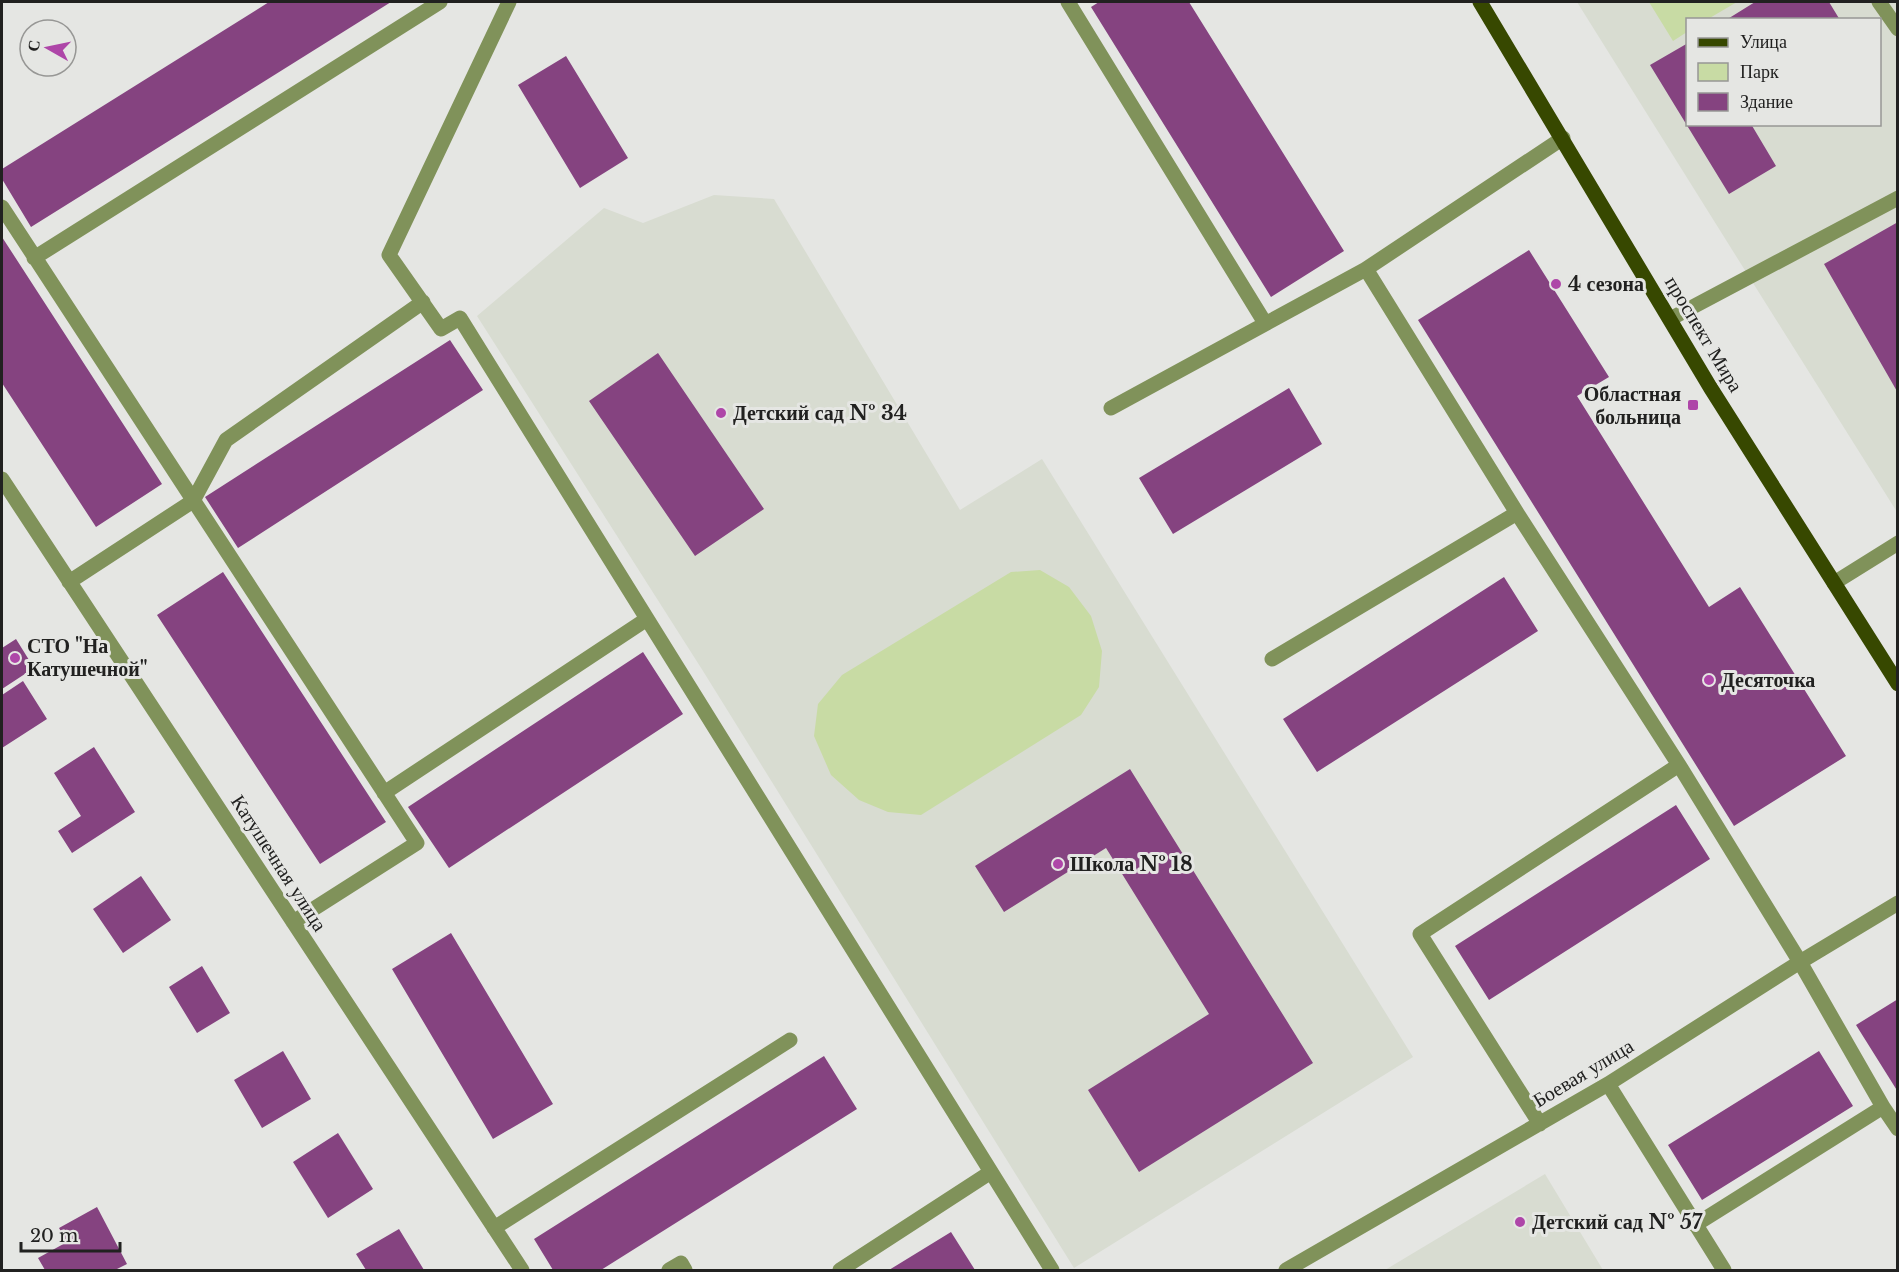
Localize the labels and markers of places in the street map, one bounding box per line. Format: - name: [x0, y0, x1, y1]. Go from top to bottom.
- place label: 4 сезона: [1568, 272, 1644, 296]
- marker: 4 сезона: [1549, 277, 1563, 291]
- place label: Областная больница: [1584, 382, 1681, 429]
- marker: Областная больница: [1686, 398, 1700, 412]
- place label: Детский сад № 34: [733, 401, 907, 425]
- marker: Детский сад № 34: [714, 406, 728, 420]
- place label: СТО "На Катушечной": [27, 634, 148, 681]
- marker: СТО "На Катушечной": [8, 651, 22, 665]
- place label: Десяточка: [1721, 668, 1815, 692]
- marker: Десяточка: [1702, 673, 1716, 687]
- place label: Школа № 18: [1070, 852, 1193, 876]
- marker: Школа № 18: [1051, 857, 1065, 871]
- place label: Детский сад № 57: [1532, 1210, 1703, 1234]
- marker: Детский сад № 57: [1513, 1215, 1527, 1229]

